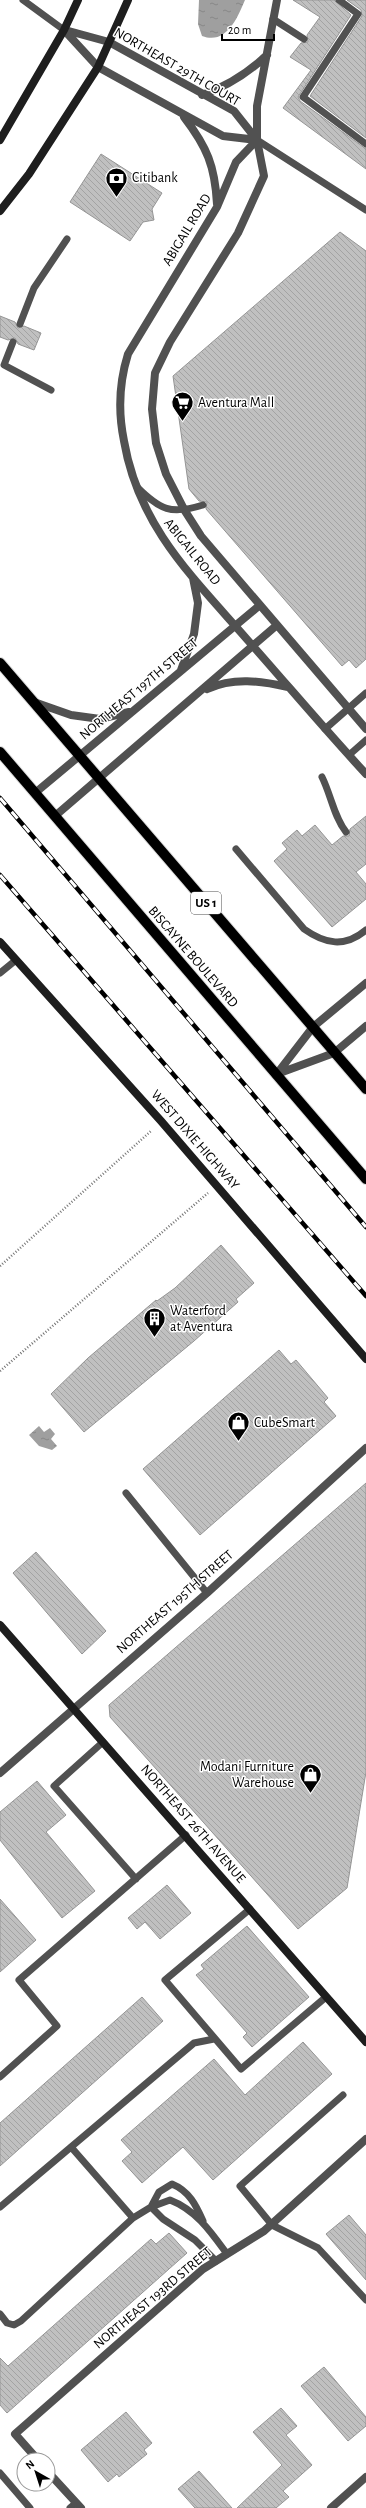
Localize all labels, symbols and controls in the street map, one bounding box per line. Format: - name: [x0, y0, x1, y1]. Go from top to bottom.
- scale bar: [222, 16, 274, 42]
- text: 20 m: [228, 24, 251, 36]
- street label: NORTHEAST 29TH COURT: [112, 25, 243, 109]
- bank icon: Citibank: [103, 165, 129, 198]
- place label: Citibank: [132, 171, 178, 185]
- street label: ABIGAIL ROAD: [160, 192, 214, 268]
- supermarket icon: Aventura Mall: [170, 390, 196, 423]
- place label: Aventura Mall: [198, 396, 274, 410]
- street label: ABIGAIL ROAD: [161, 516, 223, 588]
- street label: NORTHEAST 197TH STREET: [77, 635, 201, 742]
- road number: US 1: [191, 892, 221, 914]
- street label: BISCAYNE BOULEVARD: [145, 904, 241, 1010]
- street label: WEST DIXIE HIGHWAY: [148, 1088, 242, 1193]
- place label: Waterford at Aventura: [170, 1304, 233, 1334]
- building icon: Waterford at Aventura: [141, 1306, 167, 1339]
- shop icon: CubeSmart: [226, 1410, 252, 1443]
- place label: CubeSmart: [254, 1416, 315, 1430]
- street label: NORTHEAST 195TH STREET: [114, 1548, 236, 1656]
- place label: Modani Furniture Warehouse: [200, 1760, 294, 1790]
- street label: NORTHEAST 26TH AVENUE: [138, 1762, 248, 1886]
- shop icon: Modani Furniture Warehouse: [297, 1762, 323, 1795]
- street label: NORTHEAST 193RD STREET: [91, 2244, 215, 2352]
- north arrow: [16, 2452, 56, 2492]
- text: N: [24, 2458, 36, 2471]

